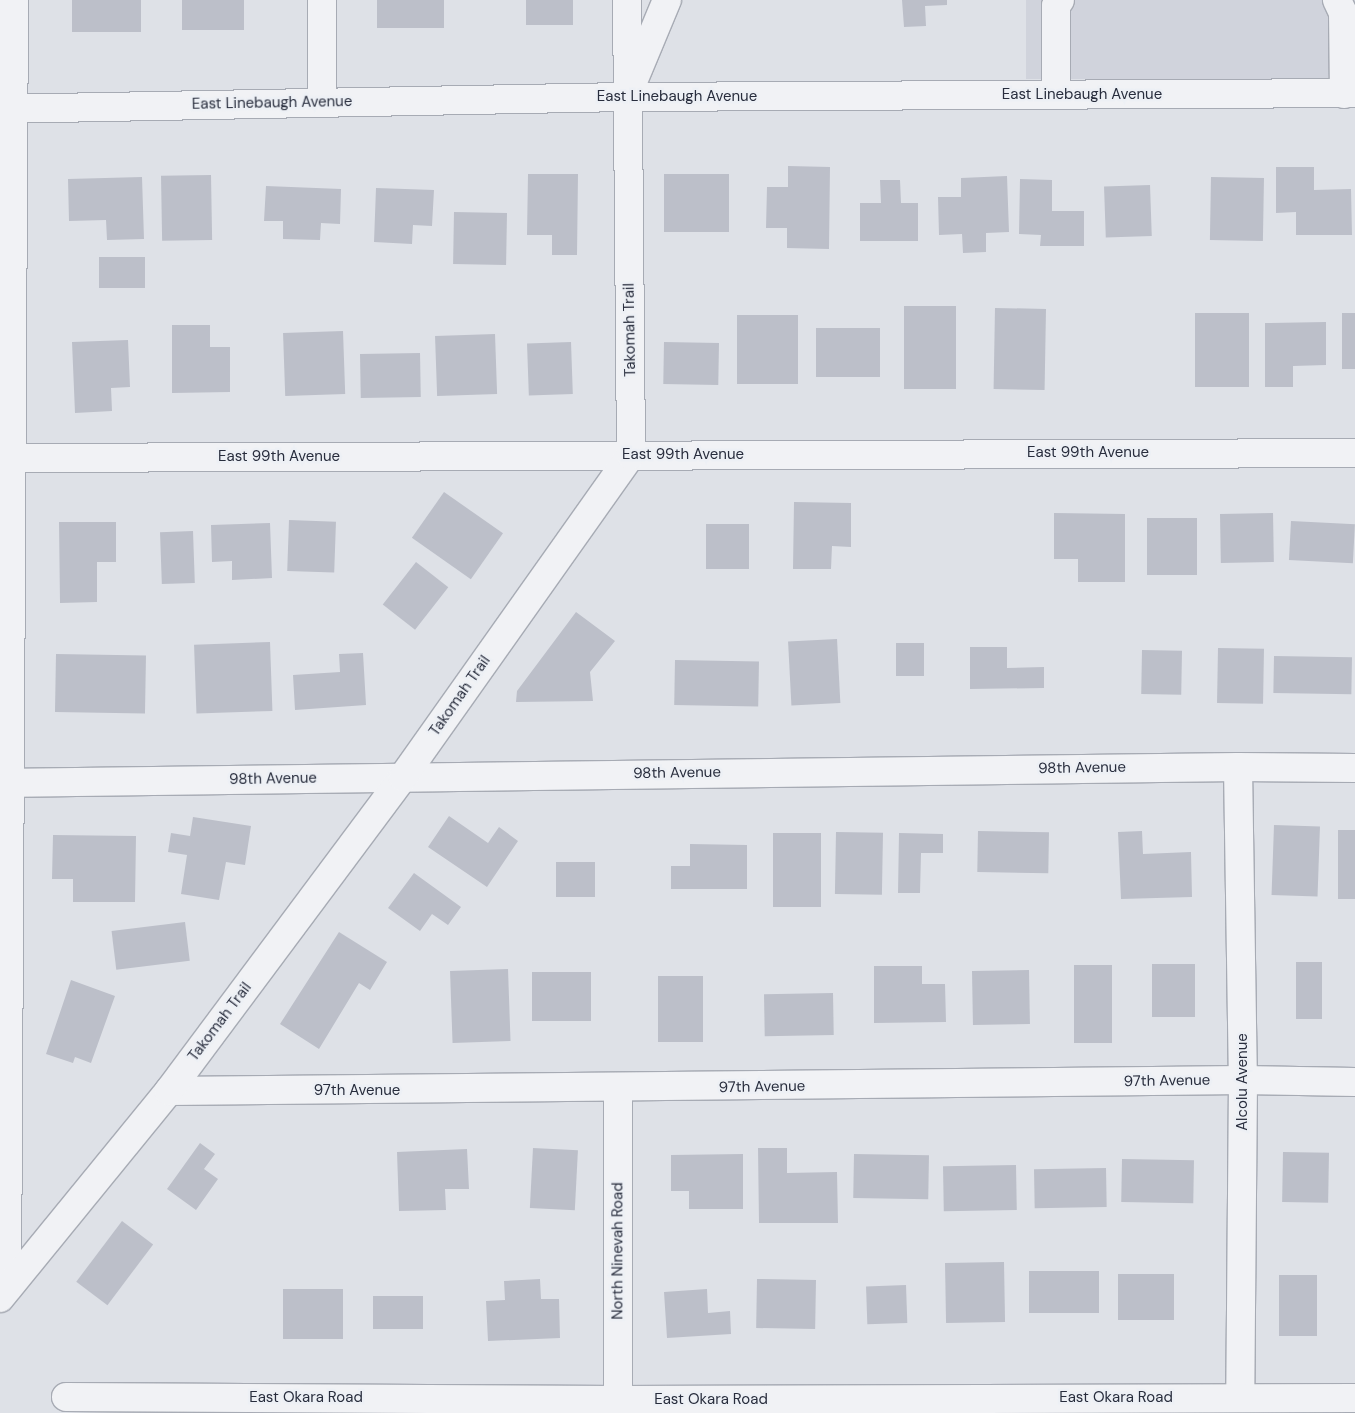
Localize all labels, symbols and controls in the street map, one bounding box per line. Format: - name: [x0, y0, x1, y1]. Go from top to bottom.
- street label: East Linebaugh Avenue: [1002, 86, 1162, 104]
- street label: East Linebaugh Avenue: [597, 88, 757, 106]
- street label: East Linebaugh Avenue: [192, 93, 352, 113]
- street label: Takomah Trail: [620, 283, 640, 377]
- street label: East 99th Avenue: [1027, 444, 1149, 462]
- street label: East 99th Avenue: [622, 446, 744, 464]
- street label: East 99th Avenue: [218, 448, 340, 466]
- street label: Takomah Trail: [426, 652, 494, 740]
- street label: 98th Avenue: [1038, 758, 1126, 778]
- street label: 98th Avenue: [633, 763, 721, 783]
- street label: 98th Avenue: [229, 769, 317, 789]
- street label: Takomah Trail: [185, 979, 255, 1065]
- street label: Alcolu Avenue: [1234, 1033, 1252, 1131]
- street label: 97th Avenue: [1124, 1071, 1210, 1091]
- street label: 97th Avenue: [719, 1077, 805, 1097]
- street label: 97th Avenue: [314, 1082, 400, 1100]
- street label: North Ninevah Road: [609, 1182, 627, 1320]
- street label: East Okara Road: [249, 1389, 363, 1407]
- street label: East Okara Road: [1059, 1389, 1173, 1407]
- street label: East Okara Road: [654, 1391, 768, 1409]

